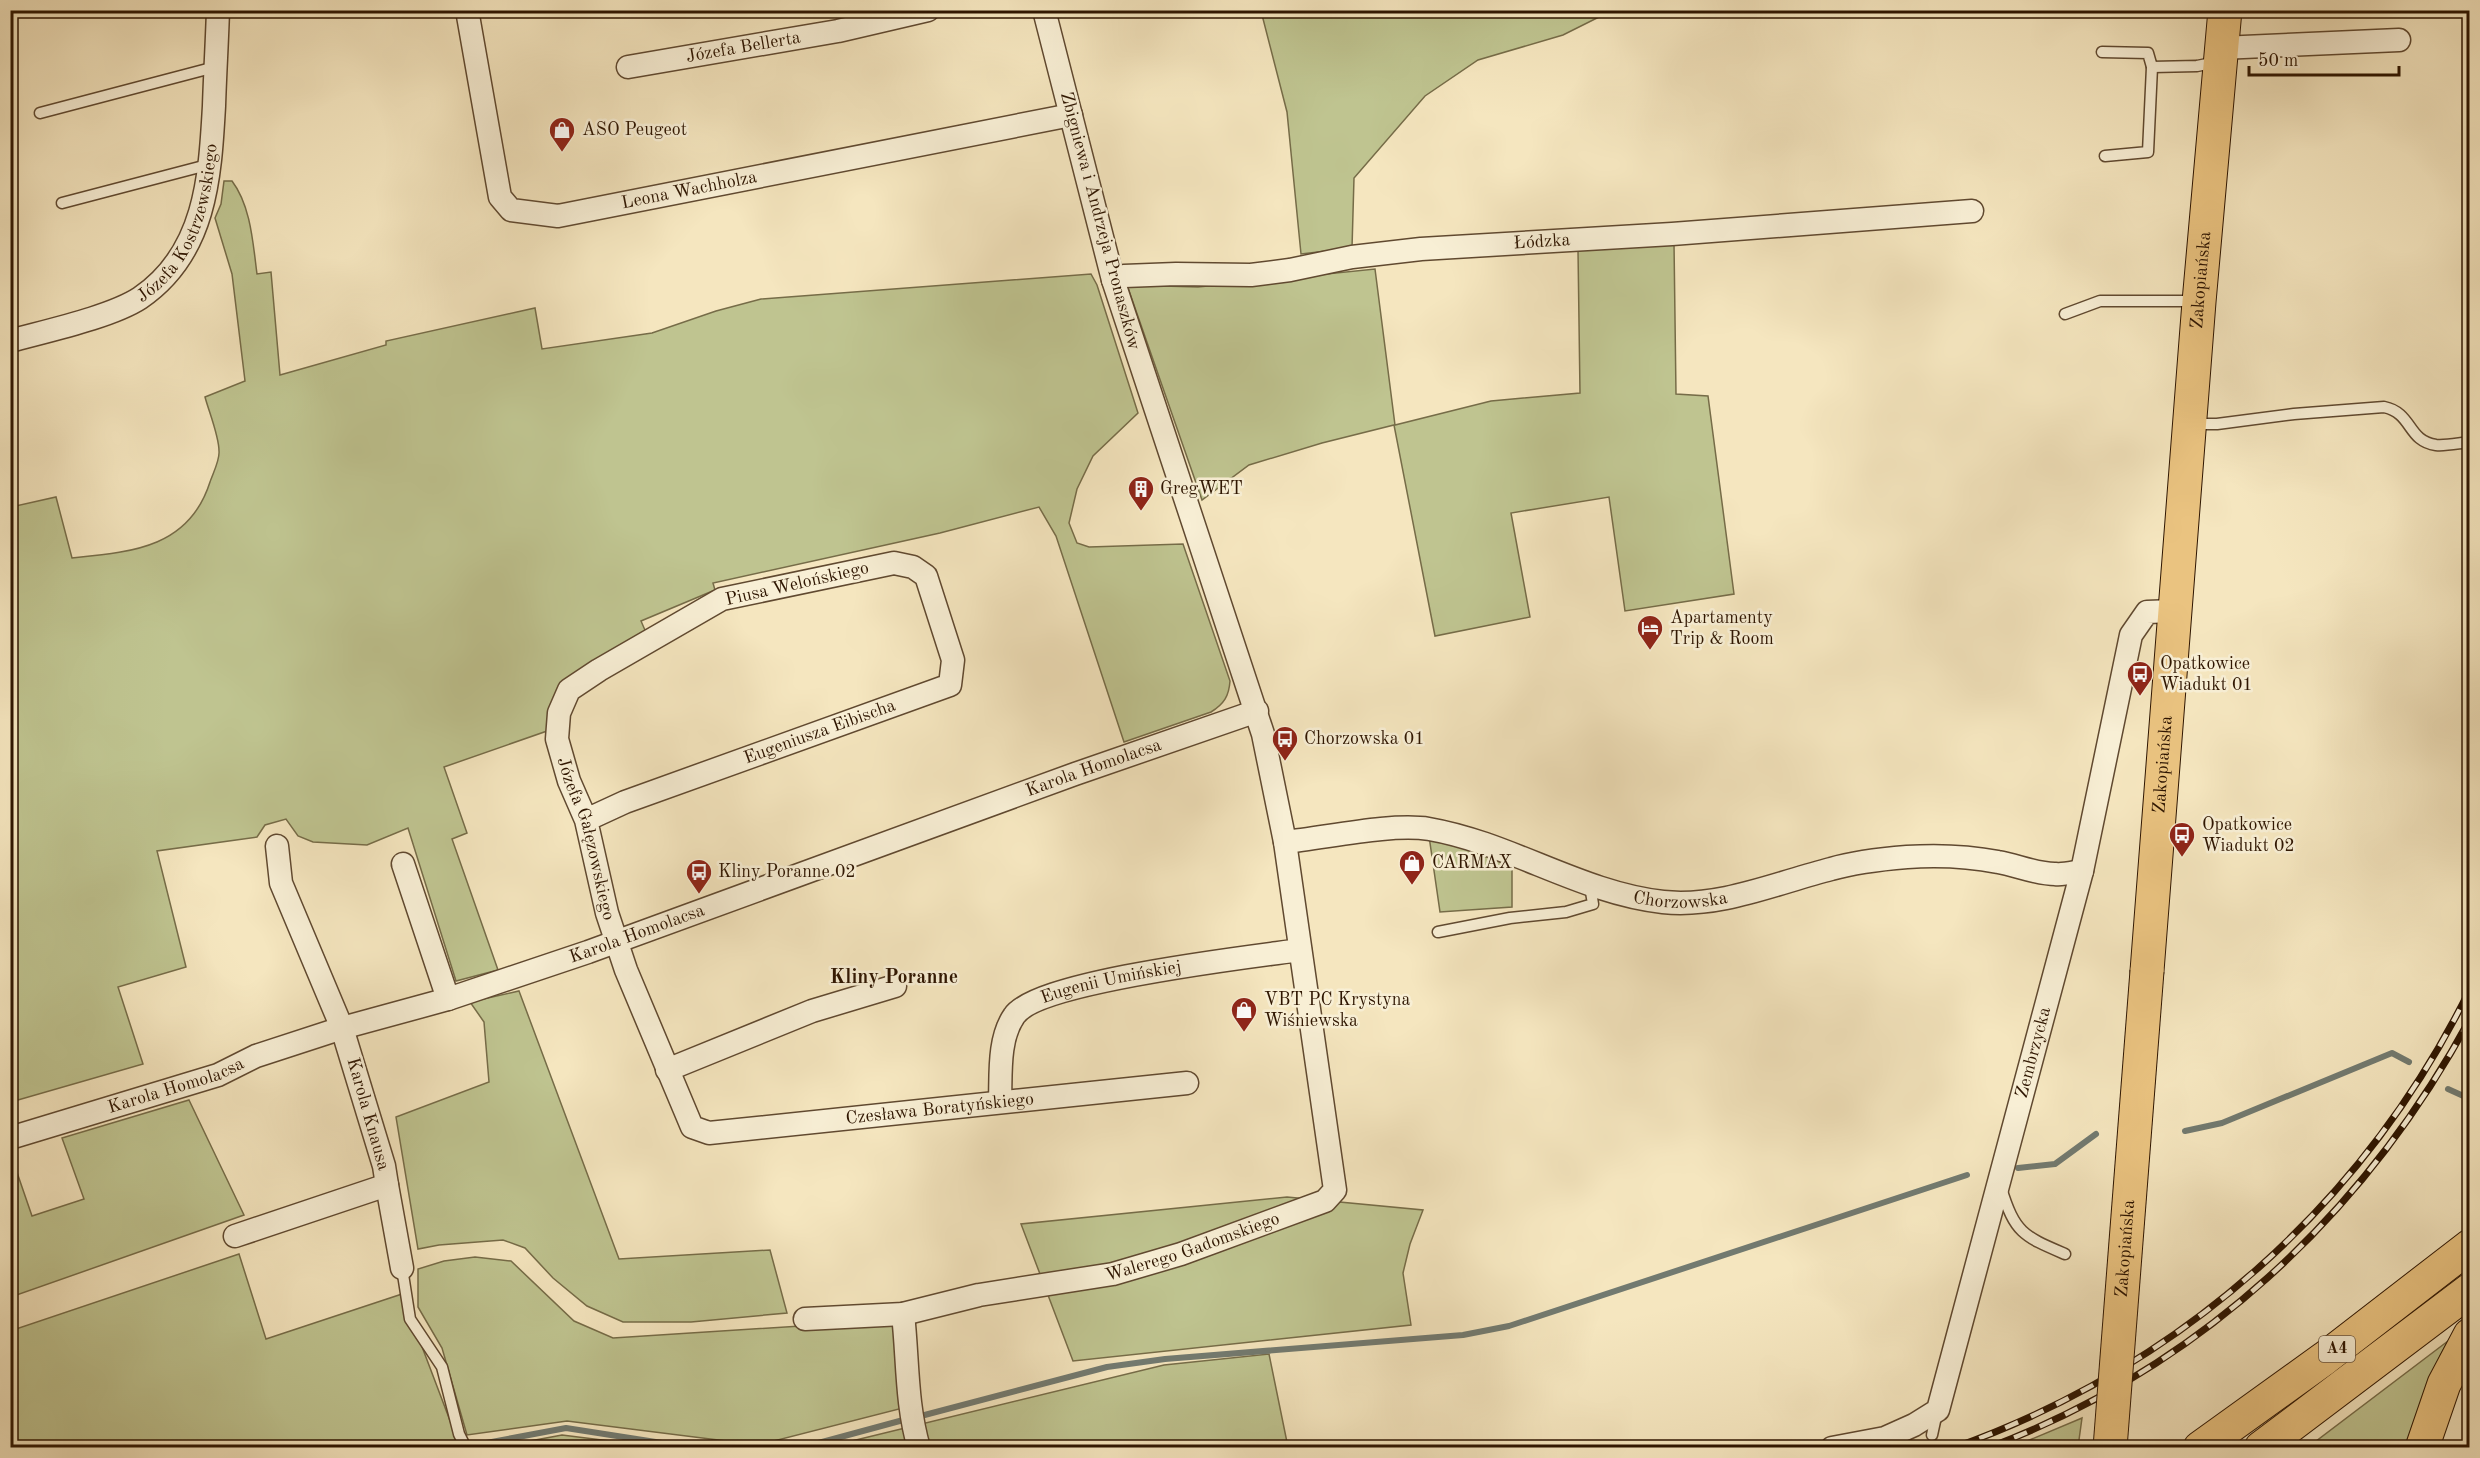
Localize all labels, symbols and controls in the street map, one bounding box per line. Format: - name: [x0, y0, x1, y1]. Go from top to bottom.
- street label: Józefa Bellerta: [685, 29, 802, 66]
- scale bar: [2249, 39, 2399, 77]
- text: 50 m: [2258, 52, 2298, 70]
- street label: Zbigniewa i Andrzeja Pronaszków: [1057, 90, 1143, 352]
- shop icon: ASO Peugeot: [547, 115, 577, 153]
- place label: ASO Peugeot: [582, 121, 687, 139]
- street label: Józefa Kostrzewskiego: [134, 143, 221, 306]
- street label: Leona Wachholza: [620, 168, 759, 212]
- street label: Zakopiańska: [2188, 230, 2214, 330]
- street label: Łódzka: [1513, 231, 1571, 252]
- building icon: GregWET: [1126, 474, 1156, 512]
- place label: GregWET: [1160, 480, 1243, 498]
- street label: Piusa Welońskiego: [724, 559, 871, 609]
- place label: Apartamenty Trip & Room: [1670, 609, 1774, 648]
- hotel icon: Apartamenty Trip & Room: [1635, 613, 1665, 651]
- place label: Opatkowice Wiadukt 01: [2160, 655, 2253, 694]
- bus stop icon: Opatkowice Wiadukt 01: [2125, 659, 2155, 697]
- street label: Eugeniusza Eibischa: [742, 696, 898, 767]
- street label: Zakopiańska: [2150, 715, 2176, 814]
- bus stop icon: Chorzowska 01: [1270, 724, 1300, 762]
- place label: Chorzowska 01: [1304, 730, 1425, 748]
- street label: Karola Homolacsa: [1024, 736, 1164, 800]
- street label: Józefa Gałęzowskiego: [554, 755, 618, 923]
- place label: Opatkowice Wiadukt 02: [2202, 816, 2295, 855]
- bus stop icon: Opatkowice Wiadukt 02: [2167, 820, 2197, 858]
- shop icon: CARMAX: [1397, 848, 1427, 886]
- place label: CARMAX: [1432, 854, 1513, 872]
- bus stop icon: Kliny Poranne 02: [684, 857, 714, 895]
- place label: Kliny Poranne 02: [718, 863, 856, 881]
- street label: Chorzowska: [1631, 888, 1729, 912]
- street label: Karola Homolacsa: [567, 901, 707, 967]
- street label: Eugenii Umińskiej: [1038, 958, 1183, 1007]
- district label: Kliny Poranne: [830, 968, 958, 988]
- place label: VBT PC Krystyna Wiśniewska: [1264, 991, 1410, 1030]
- shop icon: VBT PC Krystyna Wiśniewska: [1229, 995, 1259, 1033]
- street label: Zembrzycka: [2013, 1005, 2054, 1100]
- street label: Karola Homolacsa: [106, 1054, 247, 1117]
- street label: Karola Knausa: [343, 1056, 393, 1172]
- street label: Czesława Boratyńskiego: [845, 1090, 1035, 1128]
- street label: Zakopiańska: [2113, 1199, 2138, 1298]
- street label: Walerego Gadomskiego: [1103, 1209, 1282, 1285]
- road number: A4: [2319, 1336, 2355, 1362]

